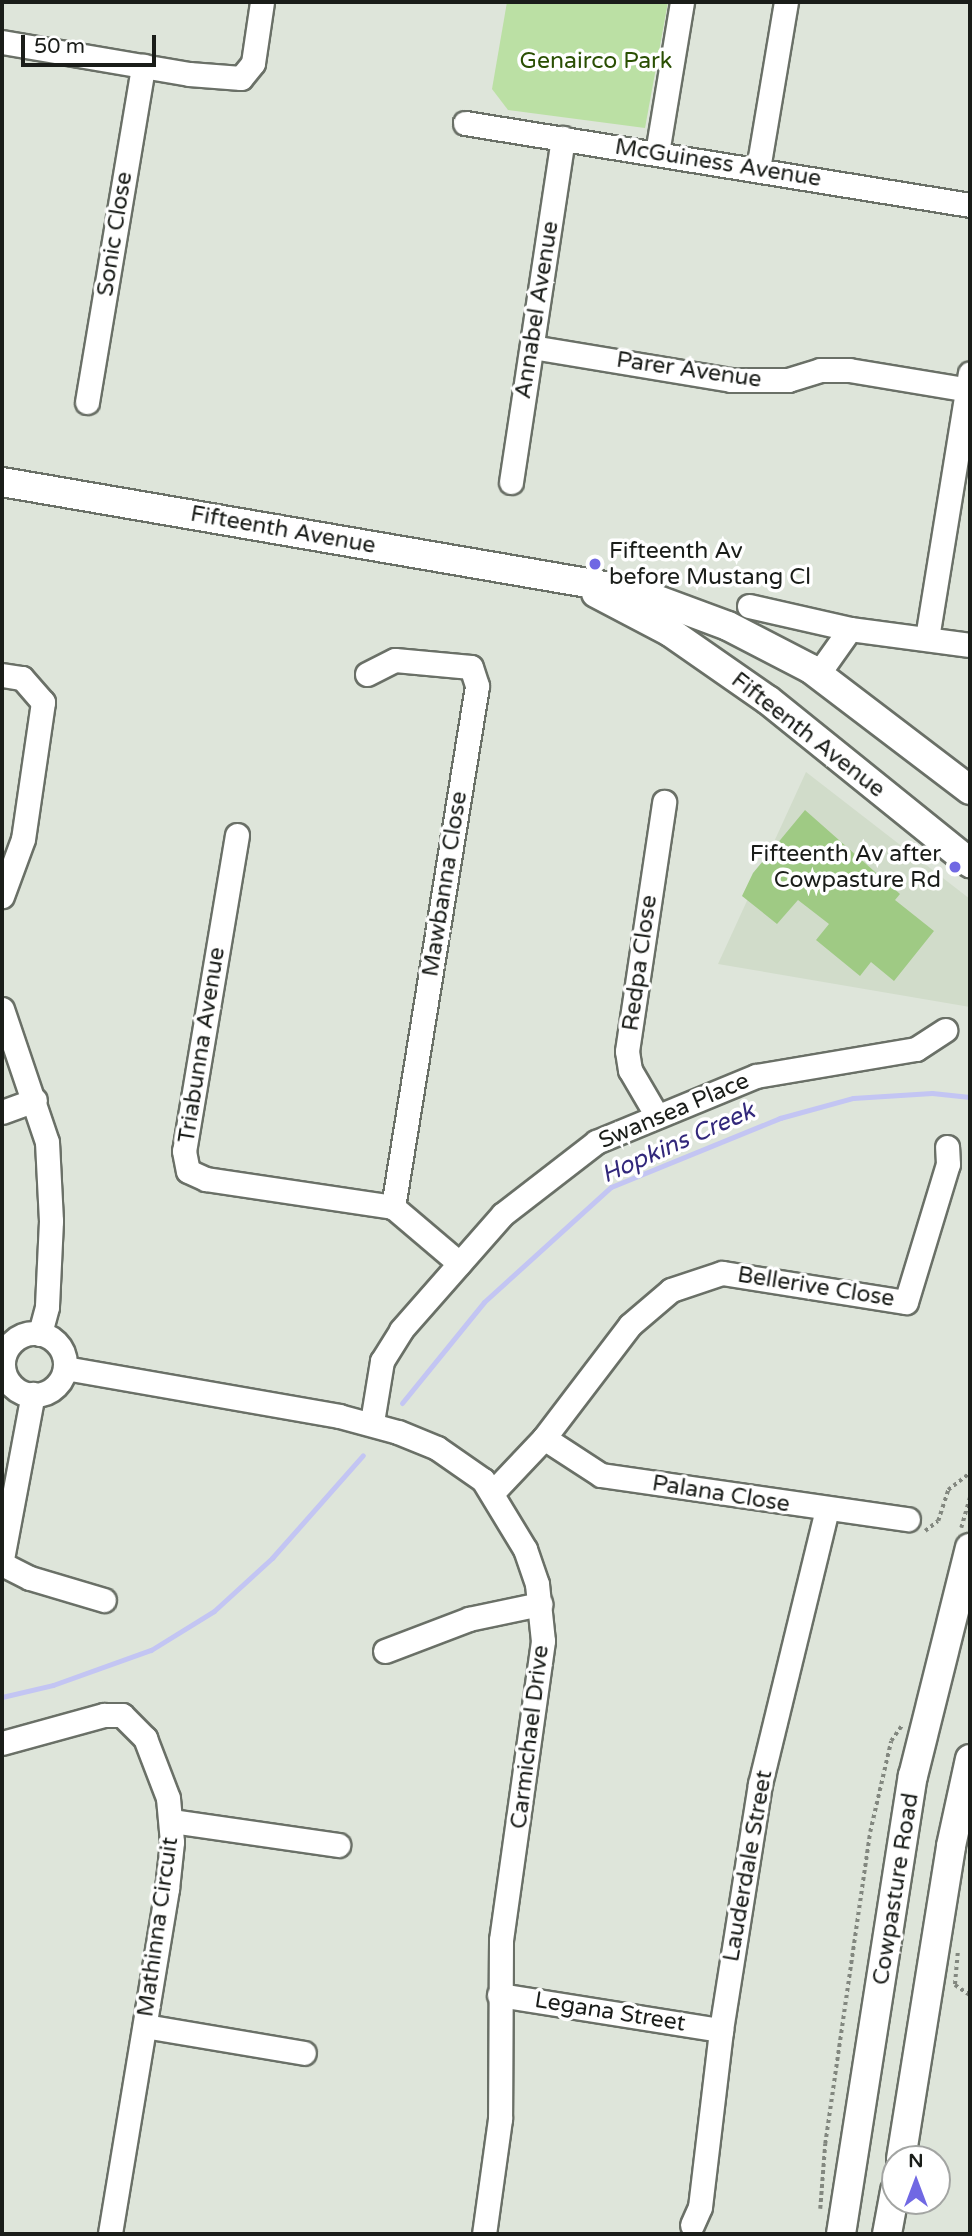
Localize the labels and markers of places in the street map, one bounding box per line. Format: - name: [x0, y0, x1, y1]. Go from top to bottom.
- place label: Fifteenth Av before Mustang Cl: [609, 537, 811, 591]
- marker: Fifteenth Av before Mustang Cl: [587, 556, 603, 572]
- place label: Fifteenth Av after Cowpasture Rd: [750, 840, 941, 894]
- marker: Fifteenth Av after Cowpasture Rd: [947, 859, 963, 875]

